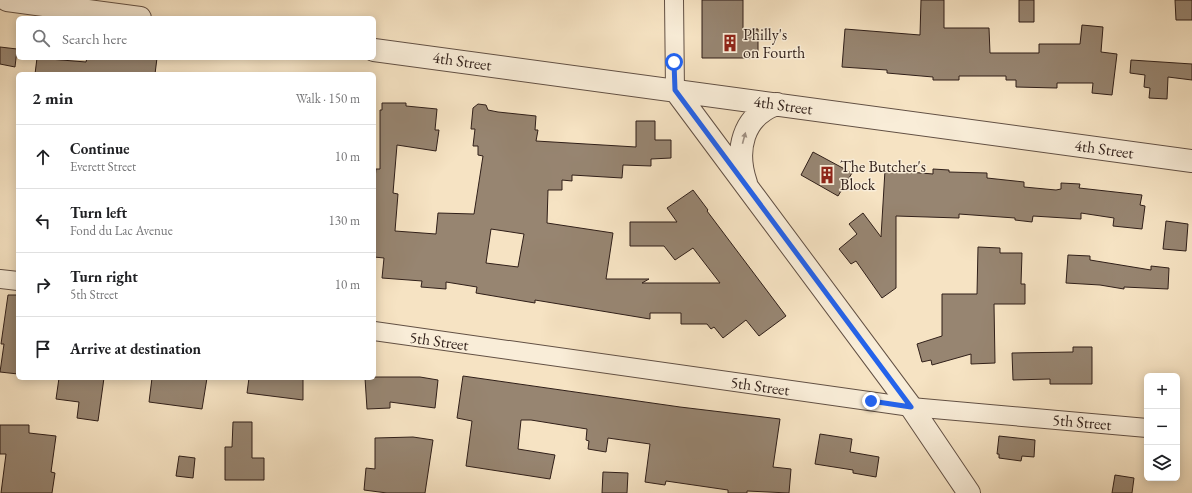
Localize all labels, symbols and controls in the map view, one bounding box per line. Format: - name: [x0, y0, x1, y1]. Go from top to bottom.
- search box: [16, 16, 376, 60]
- place label: Philly's on Fourth: [743, 24, 805, 63]
- icon: search: [30, 27, 52, 49]
- text: Search here: [62, 29, 127, 48]
- building icon: Philly's on Fourth: [720, 33, 740, 53]
- street label: 4th Street: [431, 46, 493, 76]
- route start: [665, 53, 683, 71]
- text: 2 min: [32, 87, 73, 109]
- text: Walk · 150 m: [296, 90, 360, 107]
- street label: 4th Street: [752, 90, 814, 120]
- one-way arrow: [741, 132, 747, 144]
- street label: 4th Street: [1073, 134, 1135, 164]
- text: Continue: [70, 139, 130, 158]
- icon: ahead: [32, 146, 54, 168]
- text: 10 m: [335, 148, 360, 165]
- place label: The Butcher's Block: [840, 156, 926, 195]
- text: Everett Street: [70, 158, 136, 175]
- building icon: The Butcher's Block: [817, 165, 837, 185]
- text: Turn left: [70, 203, 127, 222]
- icon: left: [32, 210, 54, 232]
- text: 130 m: [329, 212, 360, 229]
- text: Fond du Lac Avenue: [70, 222, 173, 239]
- text: Turn right: [70, 267, 138, 286]
- icon: right: [32, 274, 54, 296]
- text: 10 m: [335, 276, 360, 293]
- text: 5th Street: [70, 286, 118, 303]
- street label: 5th Street: [408, 326, 470, 356]
- icon: arrive: [32, 338, 54, 360]
- text: Arrive at destination: [70, 339, 201, 358]
- street label: 5th Street: [729, 371, 791, 401]
- map controls: [1144, 373, 1180, 481]
- button: +: [1144, 373, 1180, 409]
- route end: [862, 392, 880, 410]
- street label: 5th Street: [1052, 409, 1112, 435]
- button: −: [1144, 409, 1180, 445]
- button: layers: [1144, 445, 1180, 481]

